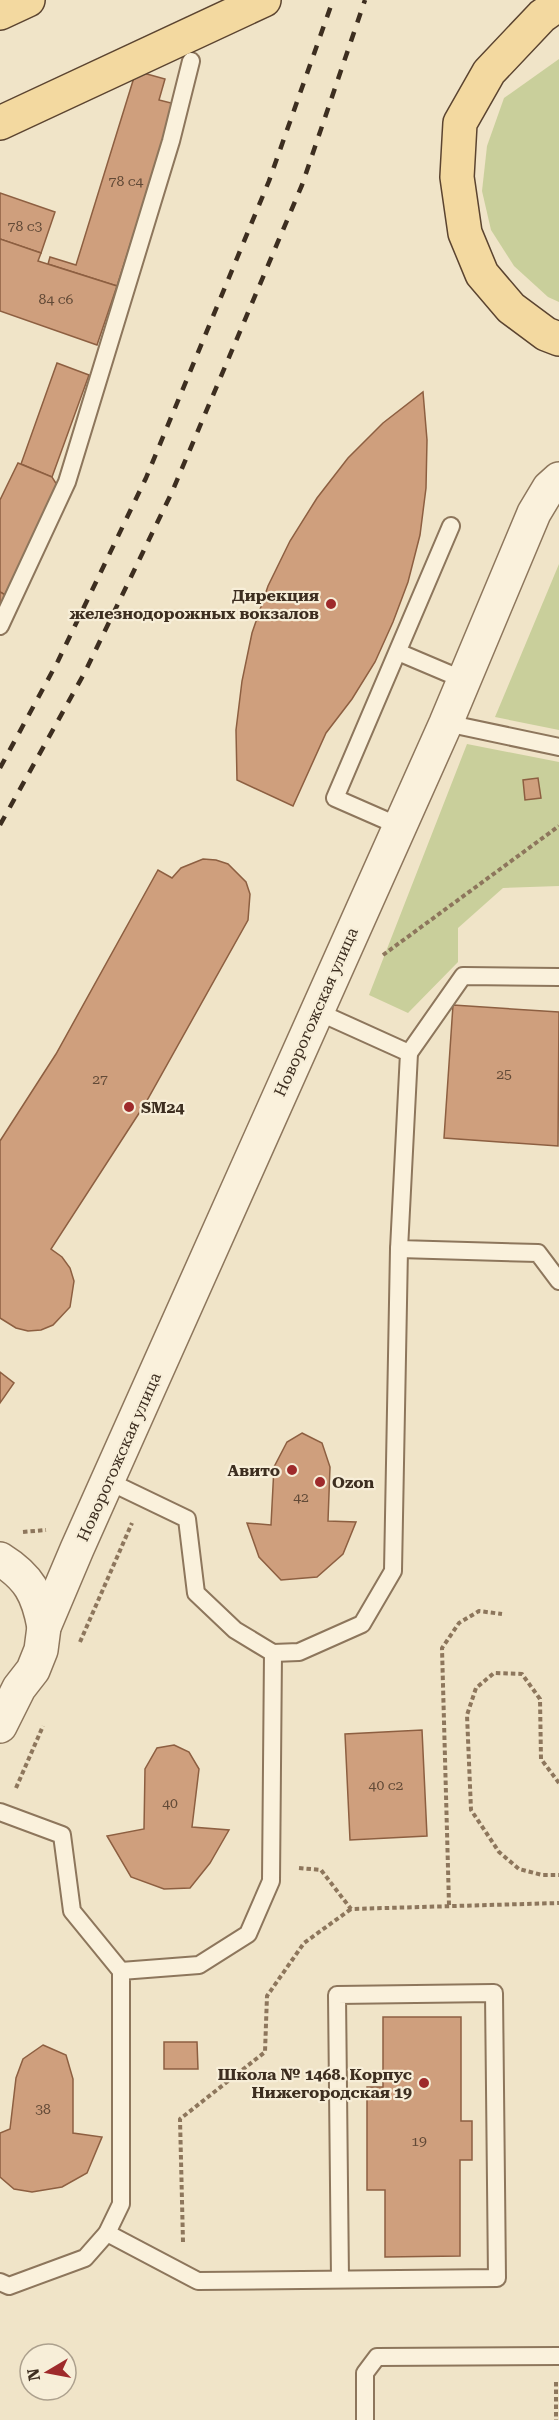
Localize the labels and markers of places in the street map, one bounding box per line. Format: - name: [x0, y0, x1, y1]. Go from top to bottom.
- place label: Дирекция железнодорожных вокзалов: [69, 586, 319, 623]
- marker: Дирекция железнодорожных вокзалов: [324, 597, 338, 611]
- place label: SM24: [141, 1098, 184, 1117]
- marker: SM24: [122, 1100, 136, 1114]
- place label: Авито: [228, 1461, 280, 1480]
- marker: Авито: [285, 1463, 299, 1477]
- place label: Ozon: [332, 1473, 375, 1492]
- marker: Ozon: [313, 1475, 327, 1489]
- place label: Школа № 1468. Корпус Нижегородская 19: [218, 2065, 412, 2102]
- marker: Школа № 1468. Корпус Нижегородская 19: [417, 2076, 431, 2090]

